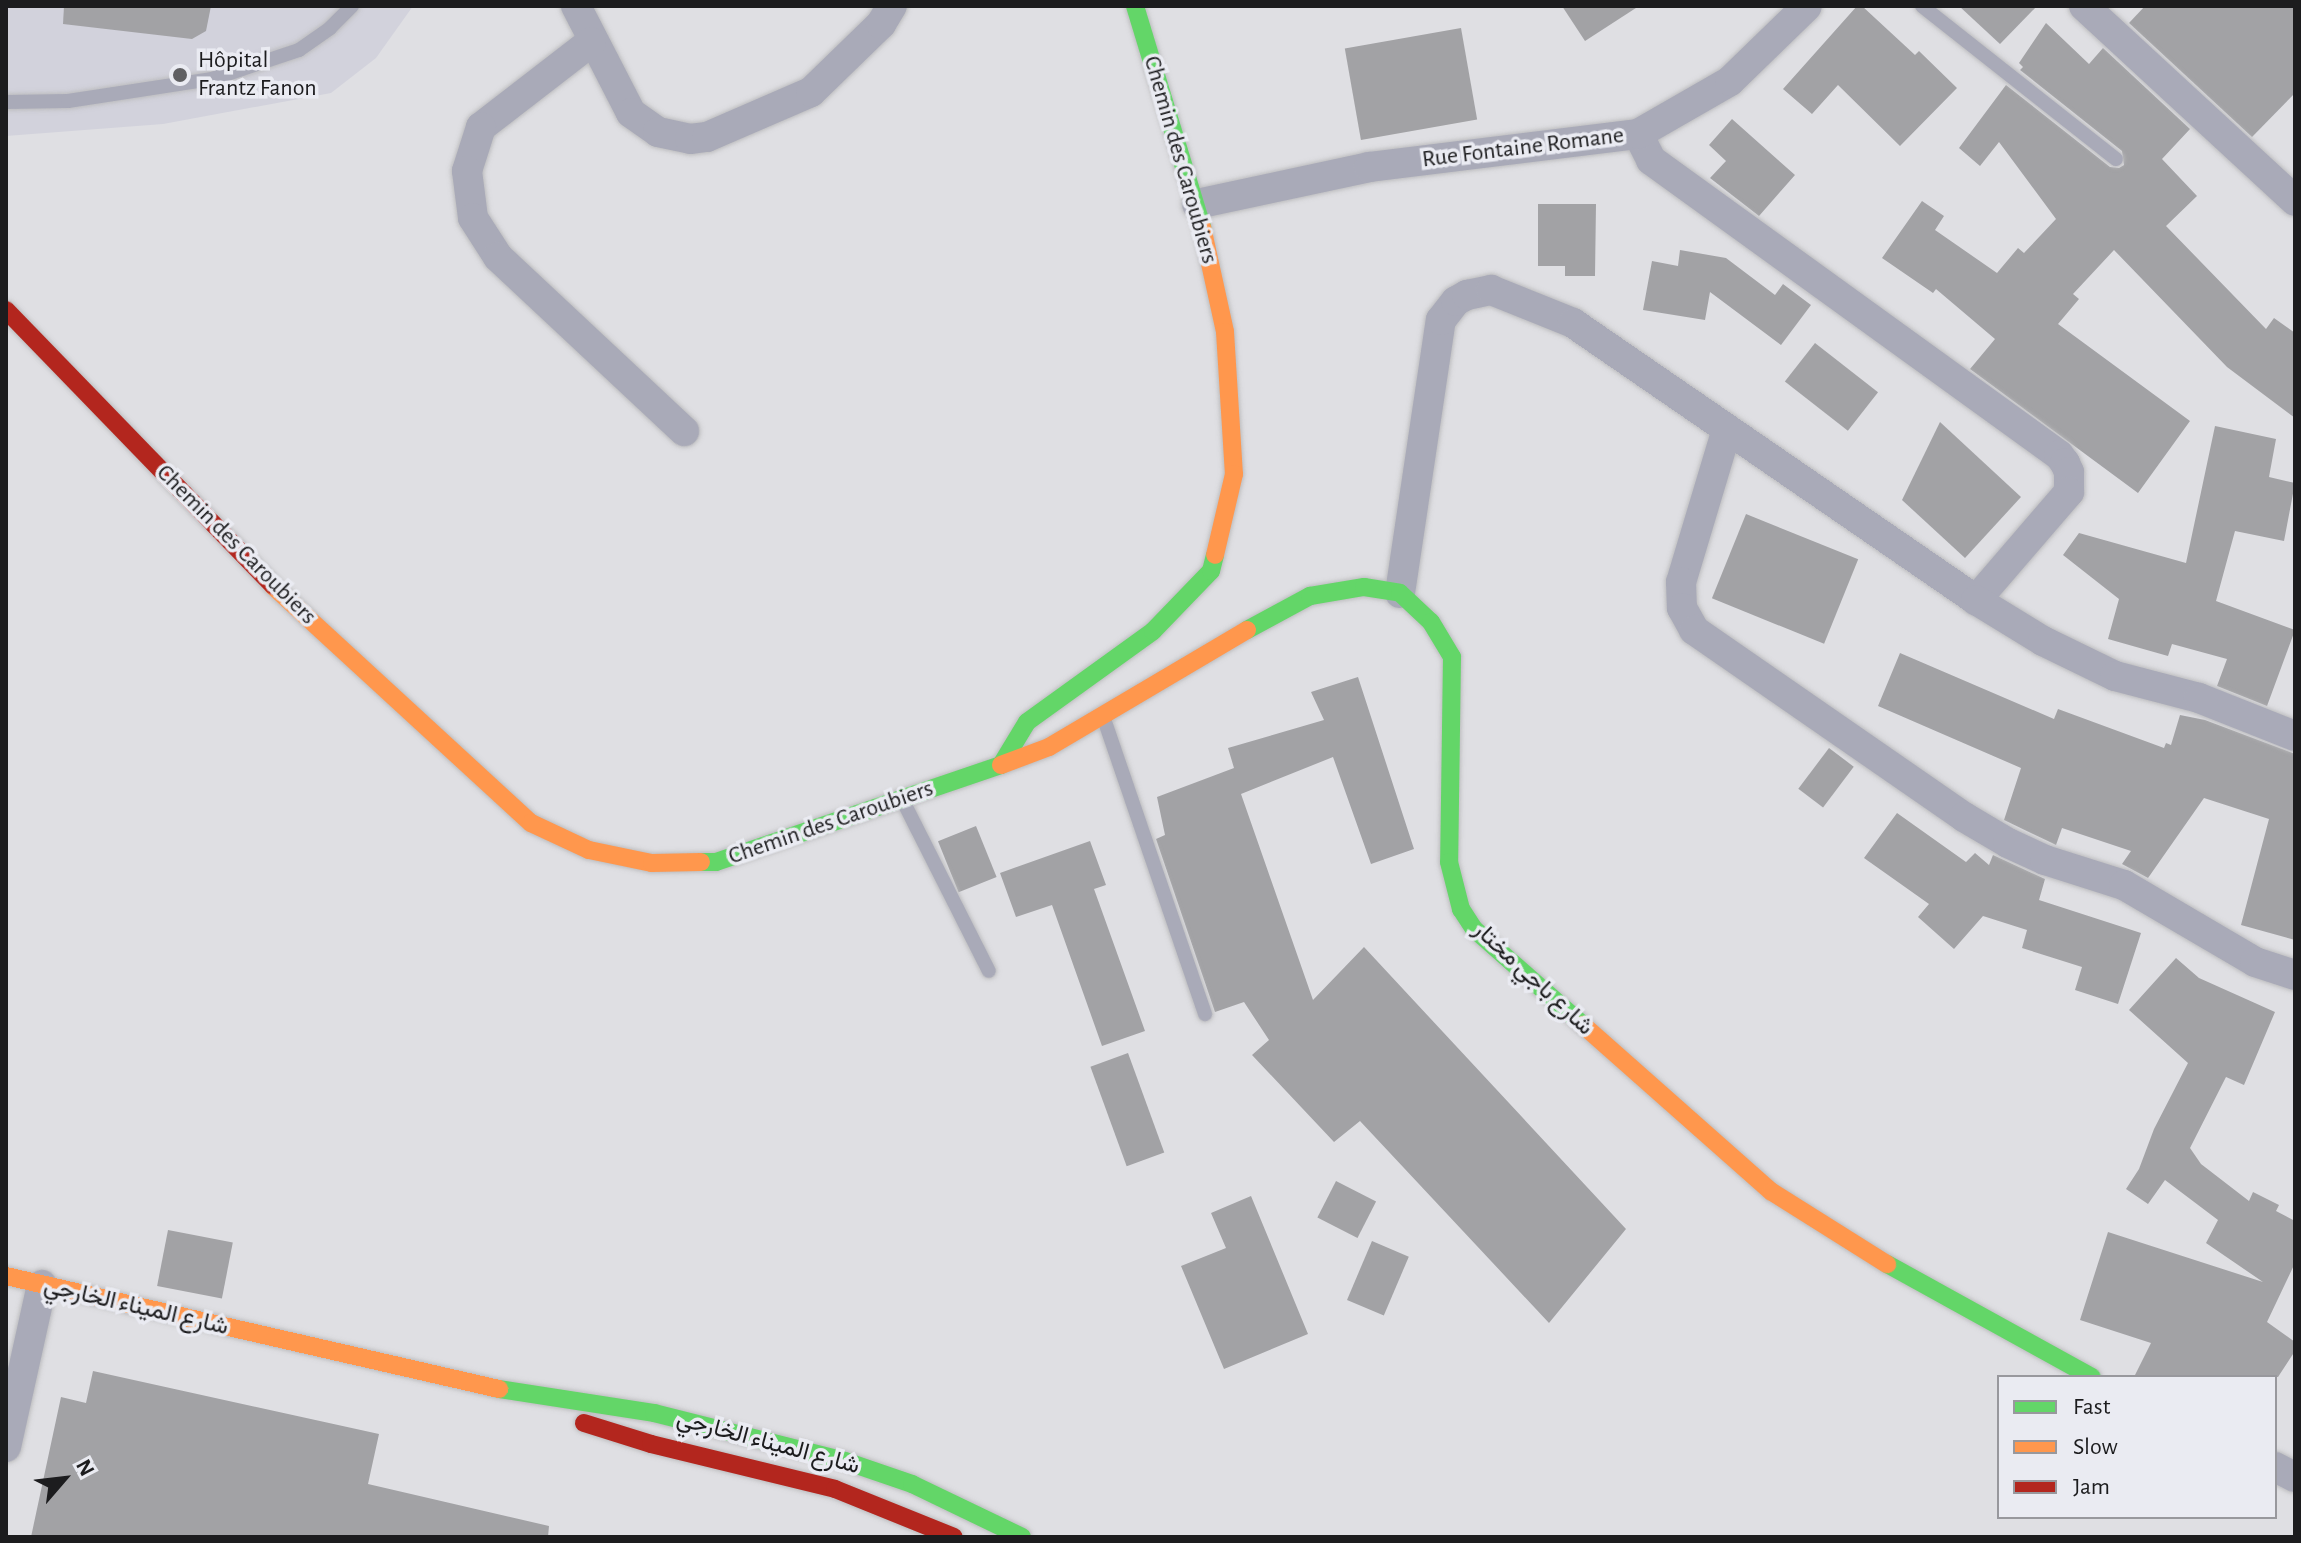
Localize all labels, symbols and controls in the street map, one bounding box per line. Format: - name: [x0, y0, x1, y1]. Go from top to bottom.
- place label: Hôpital Frantz Fanon: [198, 47, 317, 103]
- street label: Chemin des Caroubiers: [1137, 53, 1223, 267]
- marker: Hôpital Frantz Fanon: [169, 64, 191, 86]
- street label: Rue Fontaine Romane: [1420, 121, 1626, 175]
- street label: Chemin des Caroubiers: [150, 459, 322, 631]
- street label: Chemin des Caroubiers: [725, 774, 937, 872]
- street label: شارع باجي مختار: [1467, 916, 1599, 1042]
- street label: شارع الميناء الخارجي: [41, 1272, 231, 1342]
- legend: [1997, 1375, 2277, 1519]
- text: Fast: [2073, 1395, 2110, 1419]
- street label: شارع الميناء الخارجي: [673, 1405, 863, 1481]
- text: Slow: [2073, 1435, 2118, 1459]
- north arrow: [24, 1439, 104, 1519]
- text: N: [72, 1456, 98, 1480]
- text: Jam: [2073, 1475, 2110, 1499]

